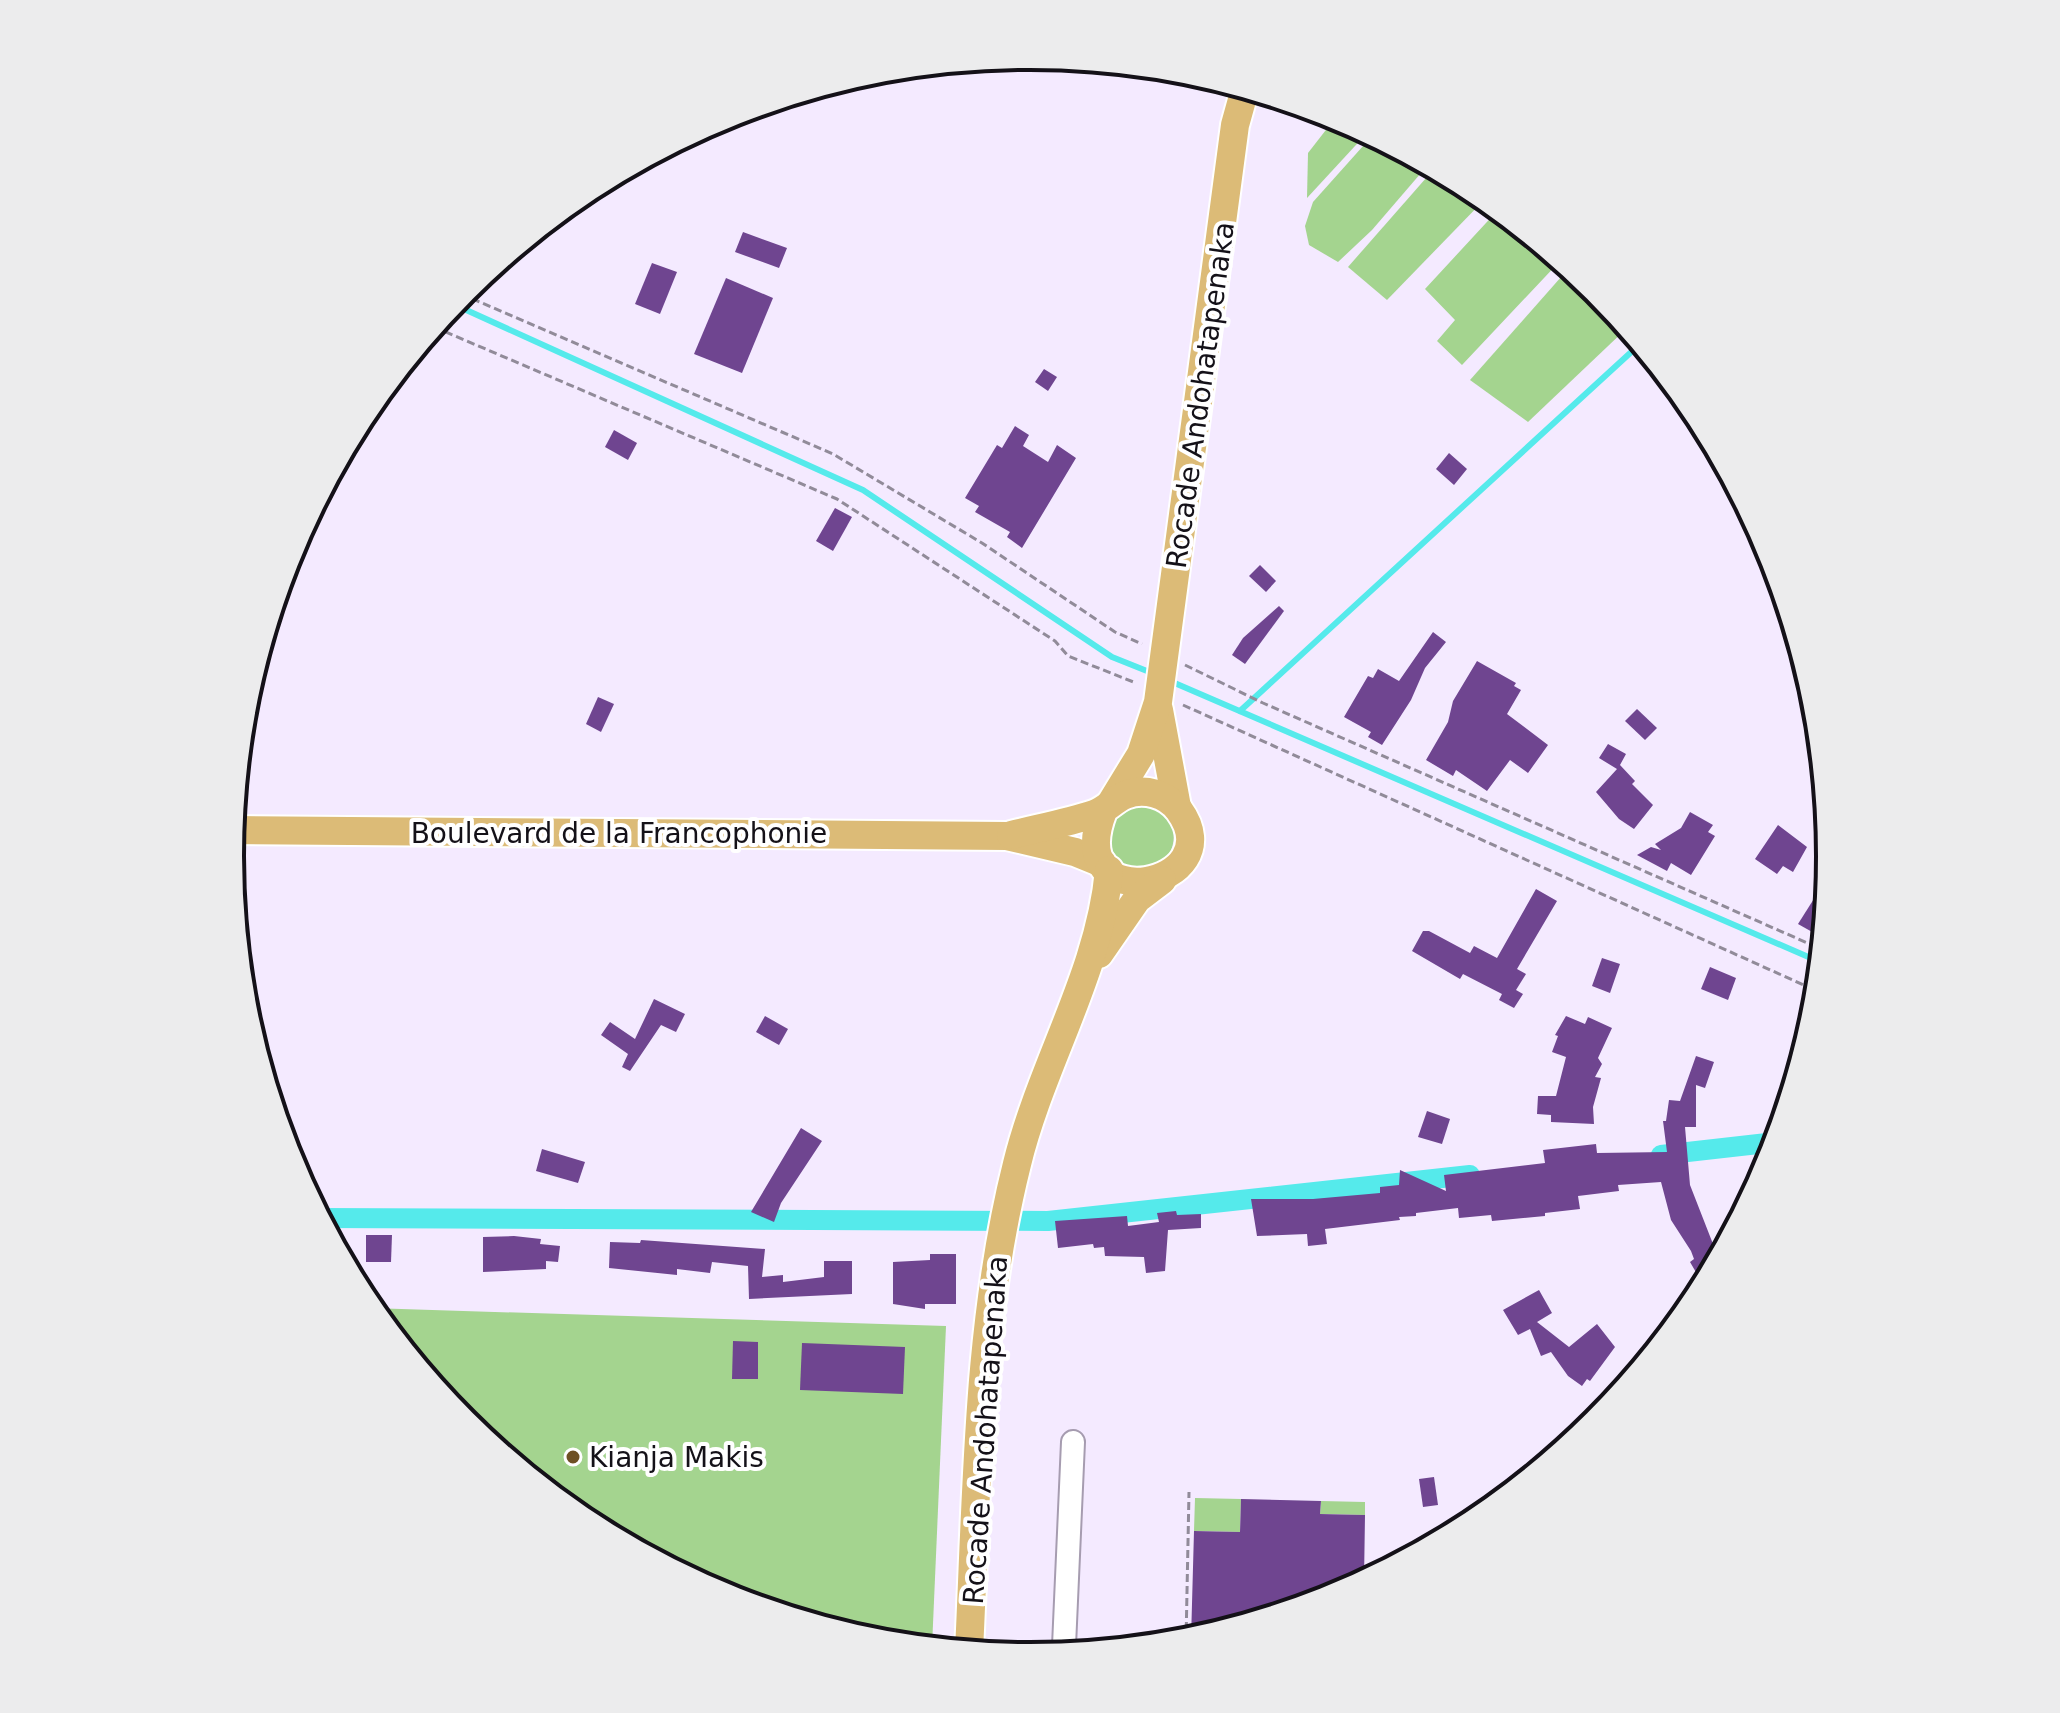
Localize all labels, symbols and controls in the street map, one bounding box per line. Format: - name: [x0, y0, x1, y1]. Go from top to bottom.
- street label: Rocade Andohatapenaka: [1160, 220, 1241, 570]
- street label: Boulevard de la Francophonie: [411, 817, 827, 850]
- street label: Rocade Andohatapenaka: [957, 1255, 1014, 1605]
- place label: Kianja Makis: [589, 1441, 764, 1474]
- marker: Kianja Makis: [564, 1448, 582, 1466]

